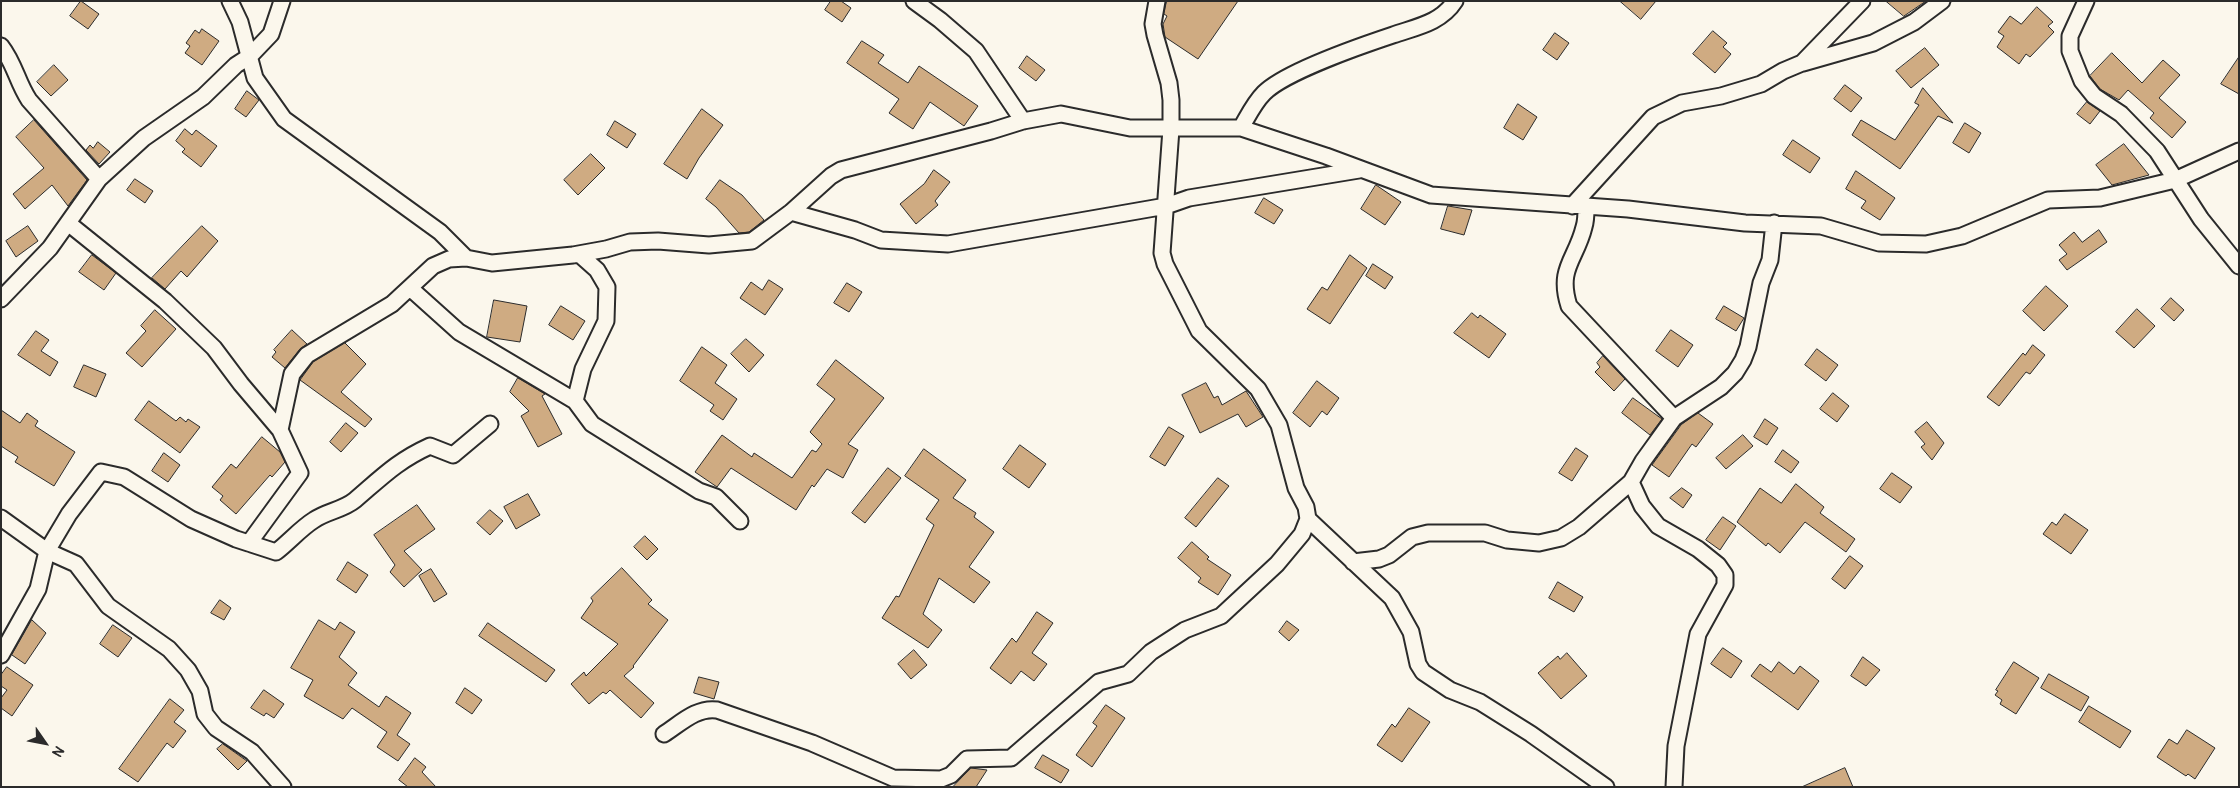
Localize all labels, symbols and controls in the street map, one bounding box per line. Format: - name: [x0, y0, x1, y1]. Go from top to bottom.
- north arrow: [20, 718, 70, 768]
- text: N: [48, 743, 68, 760]

